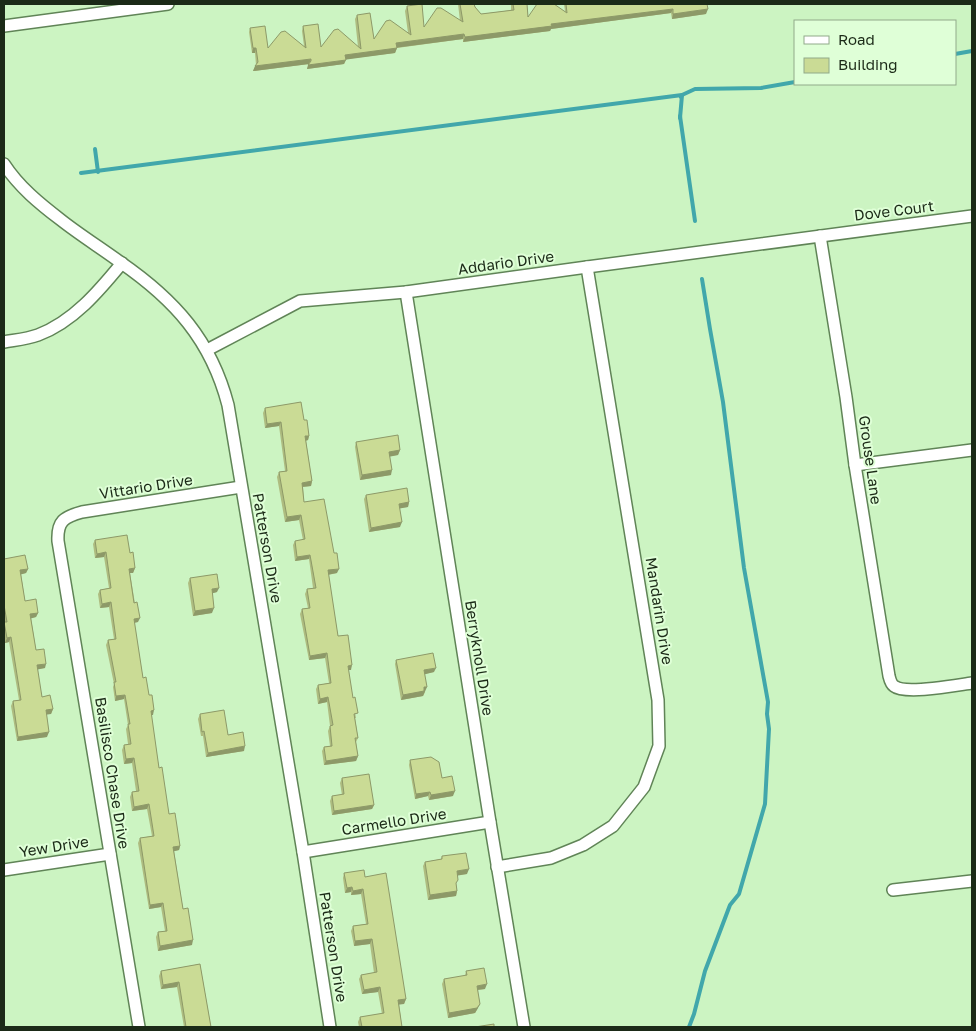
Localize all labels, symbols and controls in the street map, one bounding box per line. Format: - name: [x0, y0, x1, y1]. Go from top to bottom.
- legend: [794, 20, 956, 85]
- text: Road: [838, 30, 875, 48]
- text: Building: [838, 55, 898, 73]
- street label: Dove Court: [853, 196, 935, 224]
- street label: Addario Drive: [457, 246, 555, 278]
- street label: Grouse Lane: [856, 414, 886, 506]
- street label: Vittario Drive: [98, 470, 194, 502]
- street label: Patterson Drive: [249, 491, 287, 605]
- street label: Mandarin Drive: [643, 556, 677, 666]
- street label: Berryknoll Drive: [462, 599, 498, 717]
- street label: Basilisco Chase Drive: [92, 696, 134, 850]
- street label: Carmello Drive: [340, 804, 448, 838]
- street label: Yew Drive: [18, 832, 90, 860]
- street label: Patterson Drive: [316, 890, 352, 1004]

